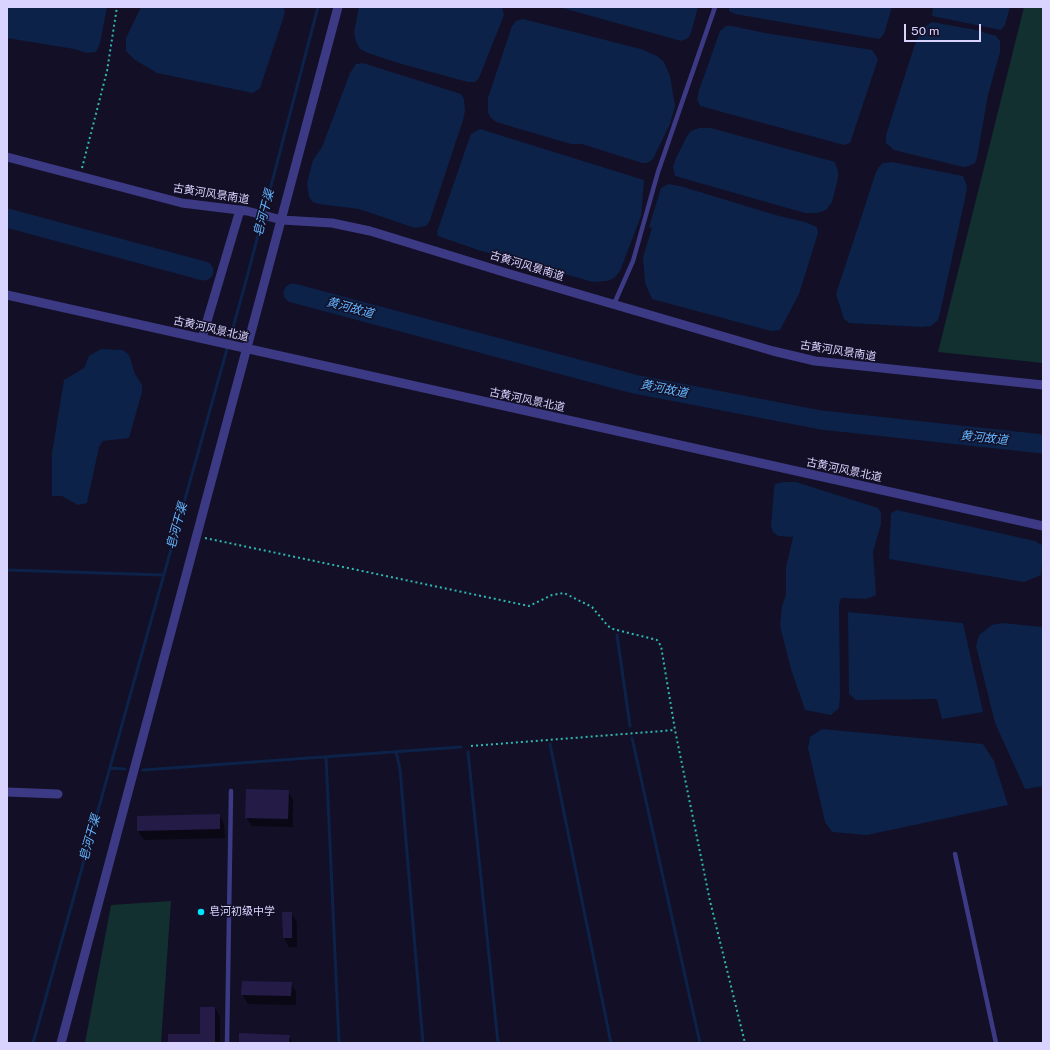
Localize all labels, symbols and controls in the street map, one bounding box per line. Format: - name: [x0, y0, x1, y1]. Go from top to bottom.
- scale bar: [906, 16, 983, 42]
- text: 50 m: [911, 24, 939, 38]
- street label: 古黄河风景南道: [172, 181, 250, 207]
- water label: 皂河干渠: [251, 188, 277, 238]
- street label: 古黄河风景南道: [488, 248, 566, 284]
- water label: 黄河故道: [325, 295, 375, 321]
- street label: 古黄河风景北道: [172, 314, 250, 344]
- street label: 古黄河风景南道: [799, 338, 877, 364]
- water label: 黄河故道: [639, 377, 689, 401]
- street label: 古黄河风景北道: [488, 386, 566, 414]
- water label: 黄河故道: [959, 428, 1009, 448]
- street label: 古黄河风景北道: [805, 456, 883, 484]
- water label: 皂河干渠: [163, 501, 191, 551]
- water label: 皂河干渠: [76, 813, 104, 863]
- place label: 皂河初级中学: [209, 905, 275, 919]
- marker: 皂河初级中学: [196, 907, 206, 917]

